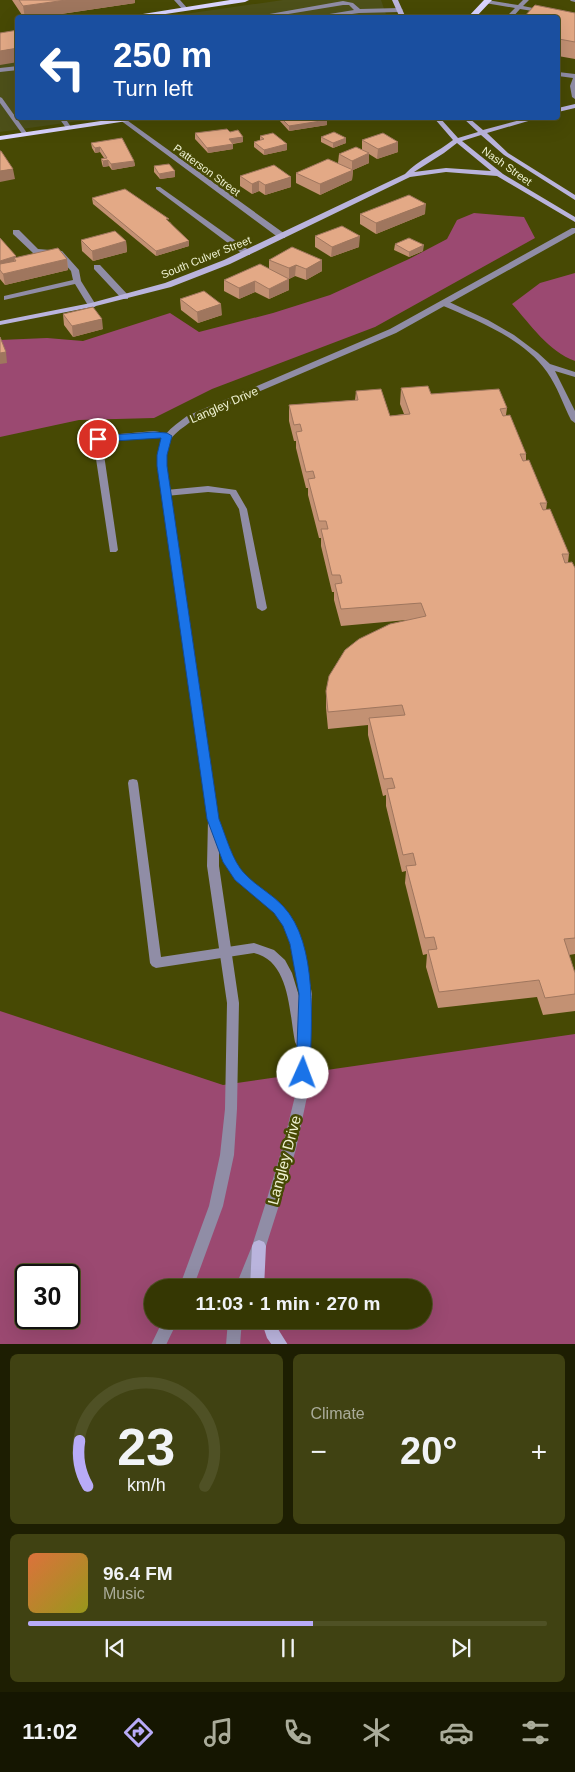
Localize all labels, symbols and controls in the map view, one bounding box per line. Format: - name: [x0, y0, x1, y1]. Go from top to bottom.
- icon: left: [30, 35, 95, 100]
- text: 250 m: [113, 35, 212, 74]
- text: Turn left: [113, 76, 193, 101]
- street label: Patterson Street: [171, 142, 243, 198]
- street label: Nash Street: [480, 144, 534, 188]
- street label: South Culver Street: [159, 233, 253, 281]
- street label: Langley Drive: [188, 384, 261, 426]
- pin: [77, 418, 119, 460]
- icon: arrive: [84, 425, 112, 453]
- position arrow: [276, 1046, 328, 1098]
- street label: Langley Drive: [264, 1114, 304, 1206]
- speed limit sign: 30: [15, 1264, 80, 1329]
- text: 11:03 · 1 min · 270 m: [196, 1293, 380, 1314]
- text: Climate: [311, 1405, 365, 1422]
- text: 23: [117, 1418, 175, 1476]
- text: 20°: [400, 1430, 457, 1472]
- text: −: [311, 1436, 327, 1467]
- text: +: [531, 1436, 547, 1467]
- text: km/h: [127, 1475, 166, 1495]
- text: 96.4 FM: [103, 1563, 173, 1584]
- text: Music: [103, 1585, 145, 1602]
- icon: previous: [101, 1634, 129, 1662]
- icon: pause: [274, 1634, 302, 1662]
- icon: next: [447, 1634, 475, 1662]
- icon: directions: [121, 1715, 156, 1750]
- icon: music: [201, 1715, 236, 1750]
- icon: phone: [280, 1715, 315, 1750]
- icon: climate: [359, 1715, 394, 1750]
- icon: car: [439, 1715, 474, 1750]
- icon: filters: [518, 1715, 553, 1750]
- text: 11:02: [22, 1719, 77, 1744]

